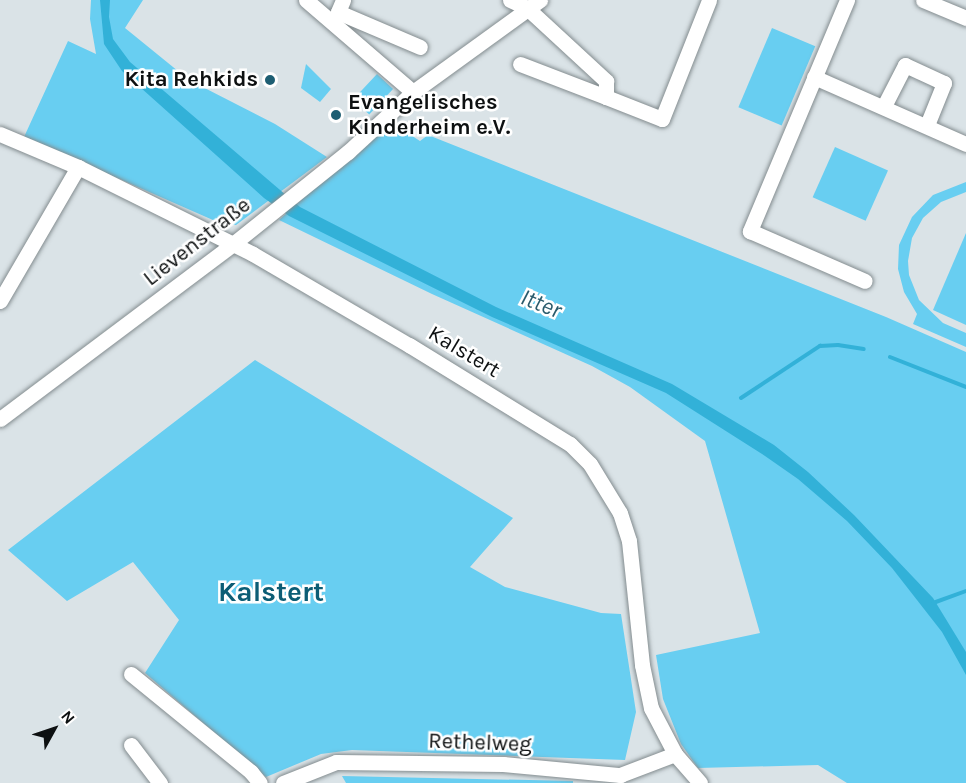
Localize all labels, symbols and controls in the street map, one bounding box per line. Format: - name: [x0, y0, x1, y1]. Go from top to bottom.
- place label: Kita Rehkids: [124, 67, 258, 93]
- marker: Kita Rehkids: [263, 73, 277, 87]
- place label: Evangelisches Kinderheim e.V.: [348, 89, 511, 140]
- marker: Evangelisches Kinderheim e.V.: [329, 108, 343, 122]
- street label: Lievenstraße: [138, 192, 256, 292]
- water label: Itter: [516, 283, 566, 325]
- street label: Kalstert: [423, 320, 505, 384]
- district label: Kalstert: [218, 575, 324, 609]
- north arrow: [24, 699, 84, 759]
- text: N: [57, 707, 79, 728]
- street label: Rethelweg: [428, 728, 532, 758]

